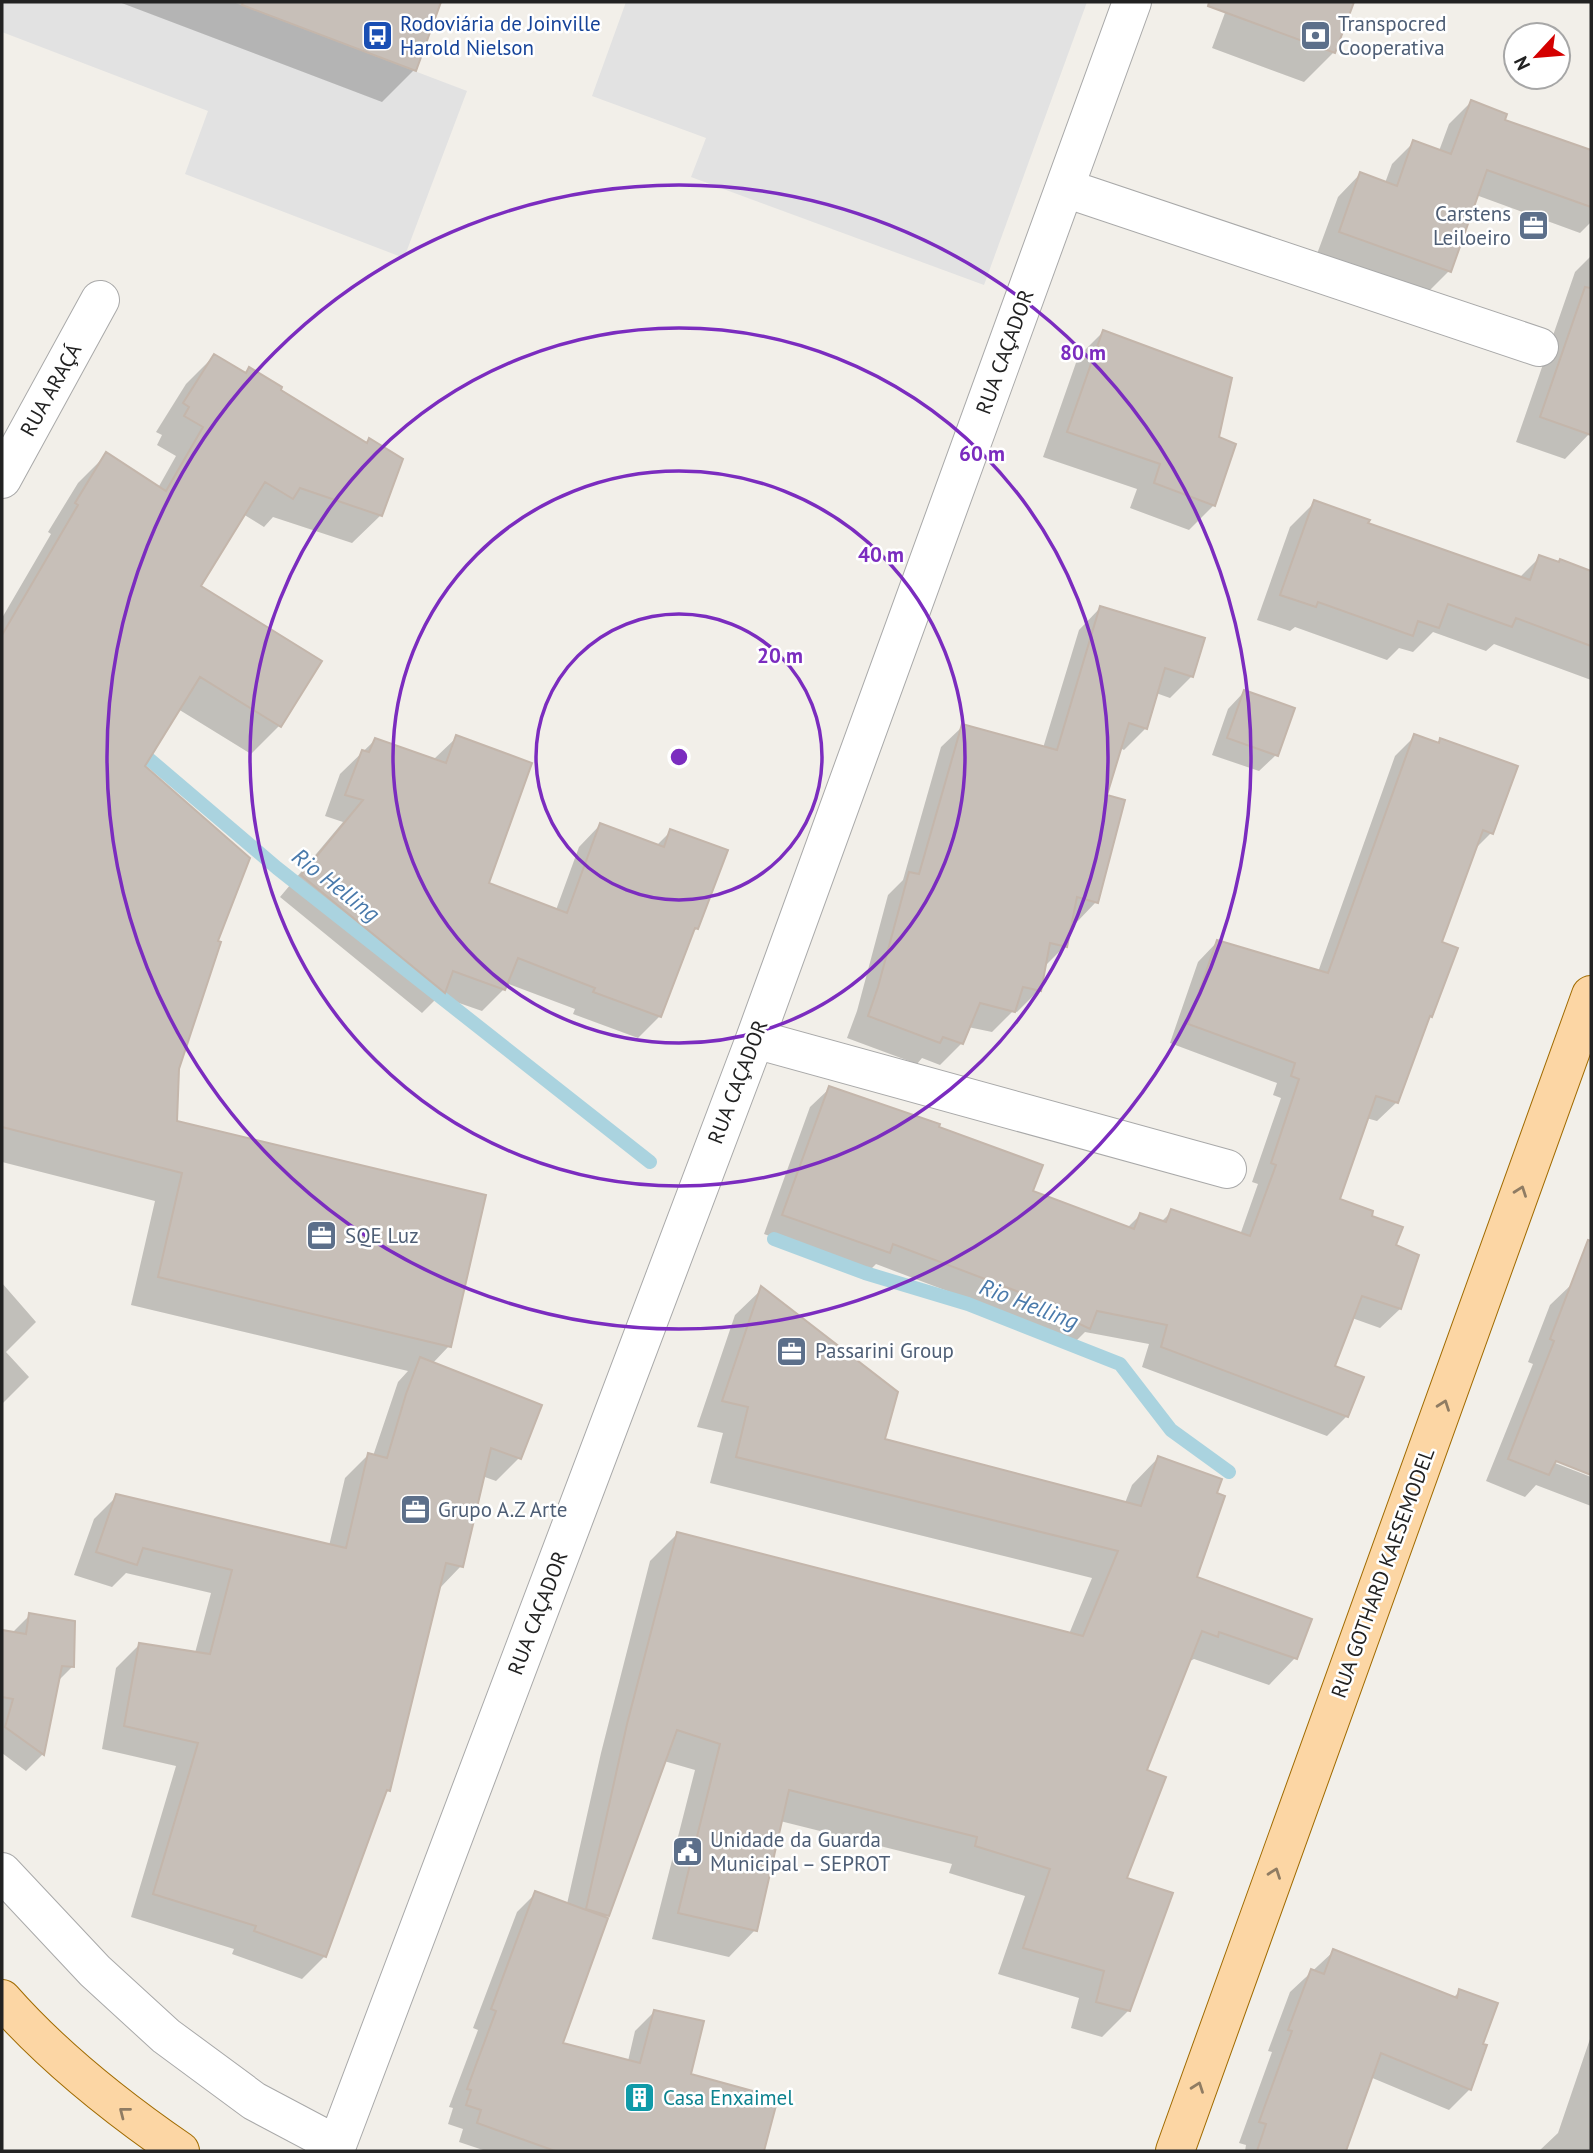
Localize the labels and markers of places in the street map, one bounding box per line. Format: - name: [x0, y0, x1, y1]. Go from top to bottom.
- place label: Rodoviária de Joinville Harold Nielson: [400, 10, 601, 61]
- place label: Transpocred Cooperativa: [1338, 10, 1447, 61]
- bus stop icon: Rodoviária de Joinville Harold Nielson: [360, 19, 394, 53]
- bank icon: Transpocred Cooperativa: [1298, 19, 1332, 53]
- place label: Carstens Leiloeiro: [1433, 200, 1511, 251]
- office icon: Carstens Leiloeiro: [1517, 209, 1551, 243]
- centre of rings: [667, 745, 691, 769]
- office icon: SQE Luz: [305, 1219, 339, 1253]
- place label: SQE Luz: [345, 1222, 419, 1249]
- office icon: Passarini Group: [775, 1334, 809, 1368]
- place label: Passarini Group: [815, 1337, 954, 1364]
- office icon: Grupo A.Z Arte: [398, 1493, 432, 1527]
- place label: Grupo A.Z Arte: [438, 1496, 567, 1523]
- place label: Unidade da Guarda Municipal – SEPROT: [710, 1826, 891, 1877]
- public building icon: Unidade da Guarda Municipal – SEPROT: [670, 1835, 704, 1869]
- building icon: Casa Enxaimel: [623, 2081, 657, 2115]
- place label: Casa Enxaimel: [663, 2084, 793, 2111]

